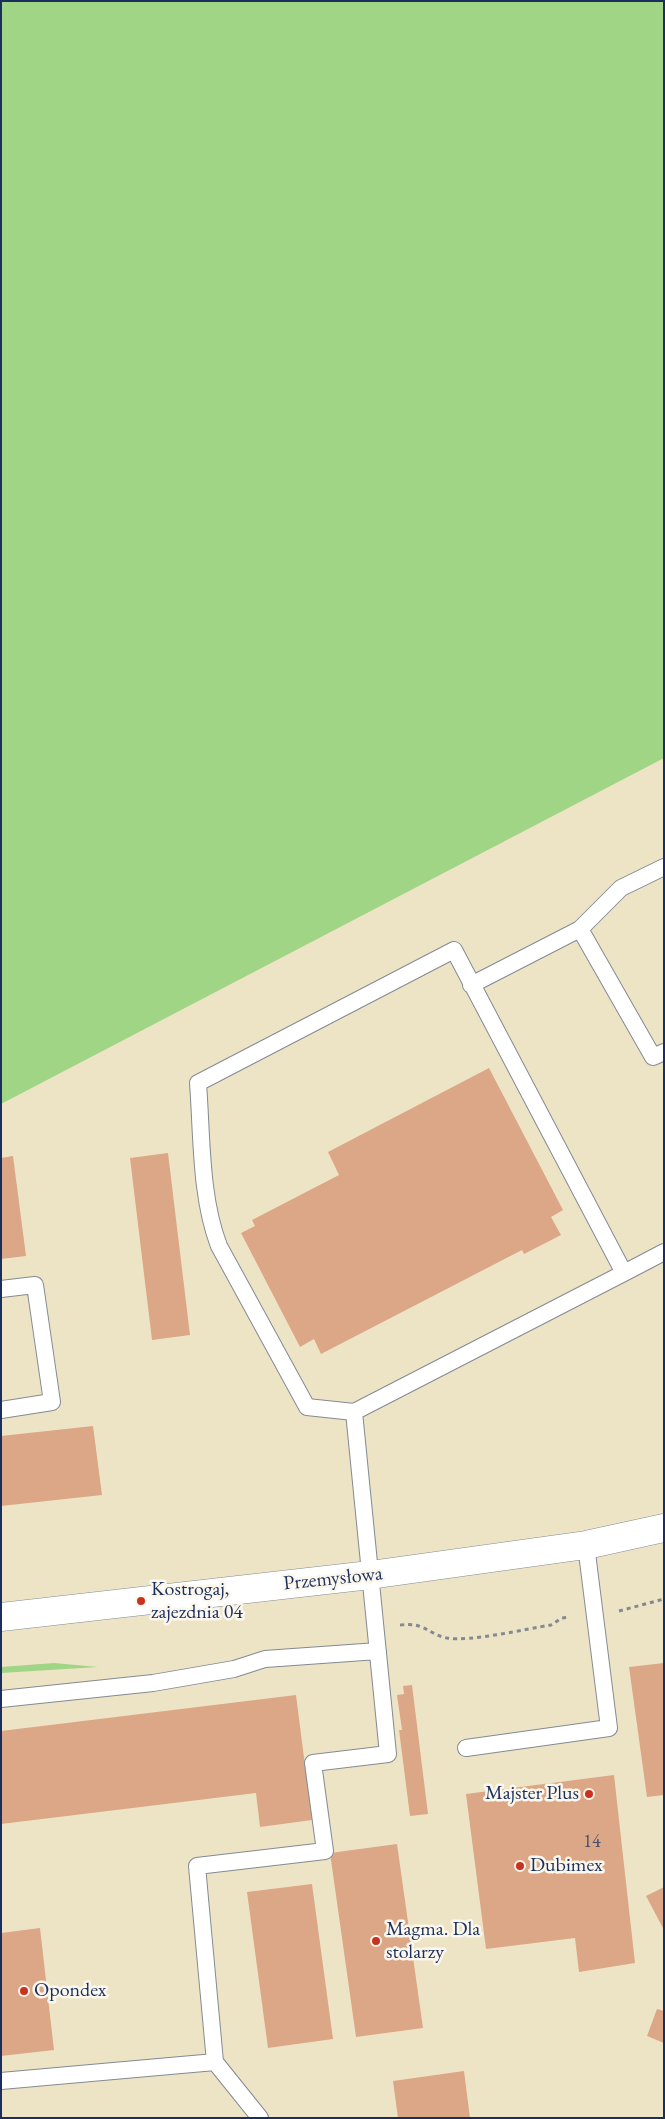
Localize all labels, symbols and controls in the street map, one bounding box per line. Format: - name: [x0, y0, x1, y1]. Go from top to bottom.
- street label: Przemysłowa: [282, 1562, 384, 1596]
- place label: Kostrogaj, zajezdnia 04: [151, 1578, 243, 1625]
- marker: Kostrogaj, zajezdnia 04: [135, 1595, 147, 1607]
- place label: Majster Plus: [485, 1782, 579, 1806]
- marker: Majster Plus: [583, 1788, 595, 1800]
- house number: 14: [583, 1831, 601, 1853]
- place label: Dubimex: [530, 1854, 602, 1878]
- marker: Dubimex: [514, 1860, 526, 1872]
- place label: Magma. Dla stolarzy: [386, 1918, 480, 1965]
- marker: Magma. Dla stolarzy: [370, 1935, 382, 1947]
- place label: Opondex: [34, 1979, 106, 2003]
- marker: Opondex: [18, 1985, 30, 1997]

